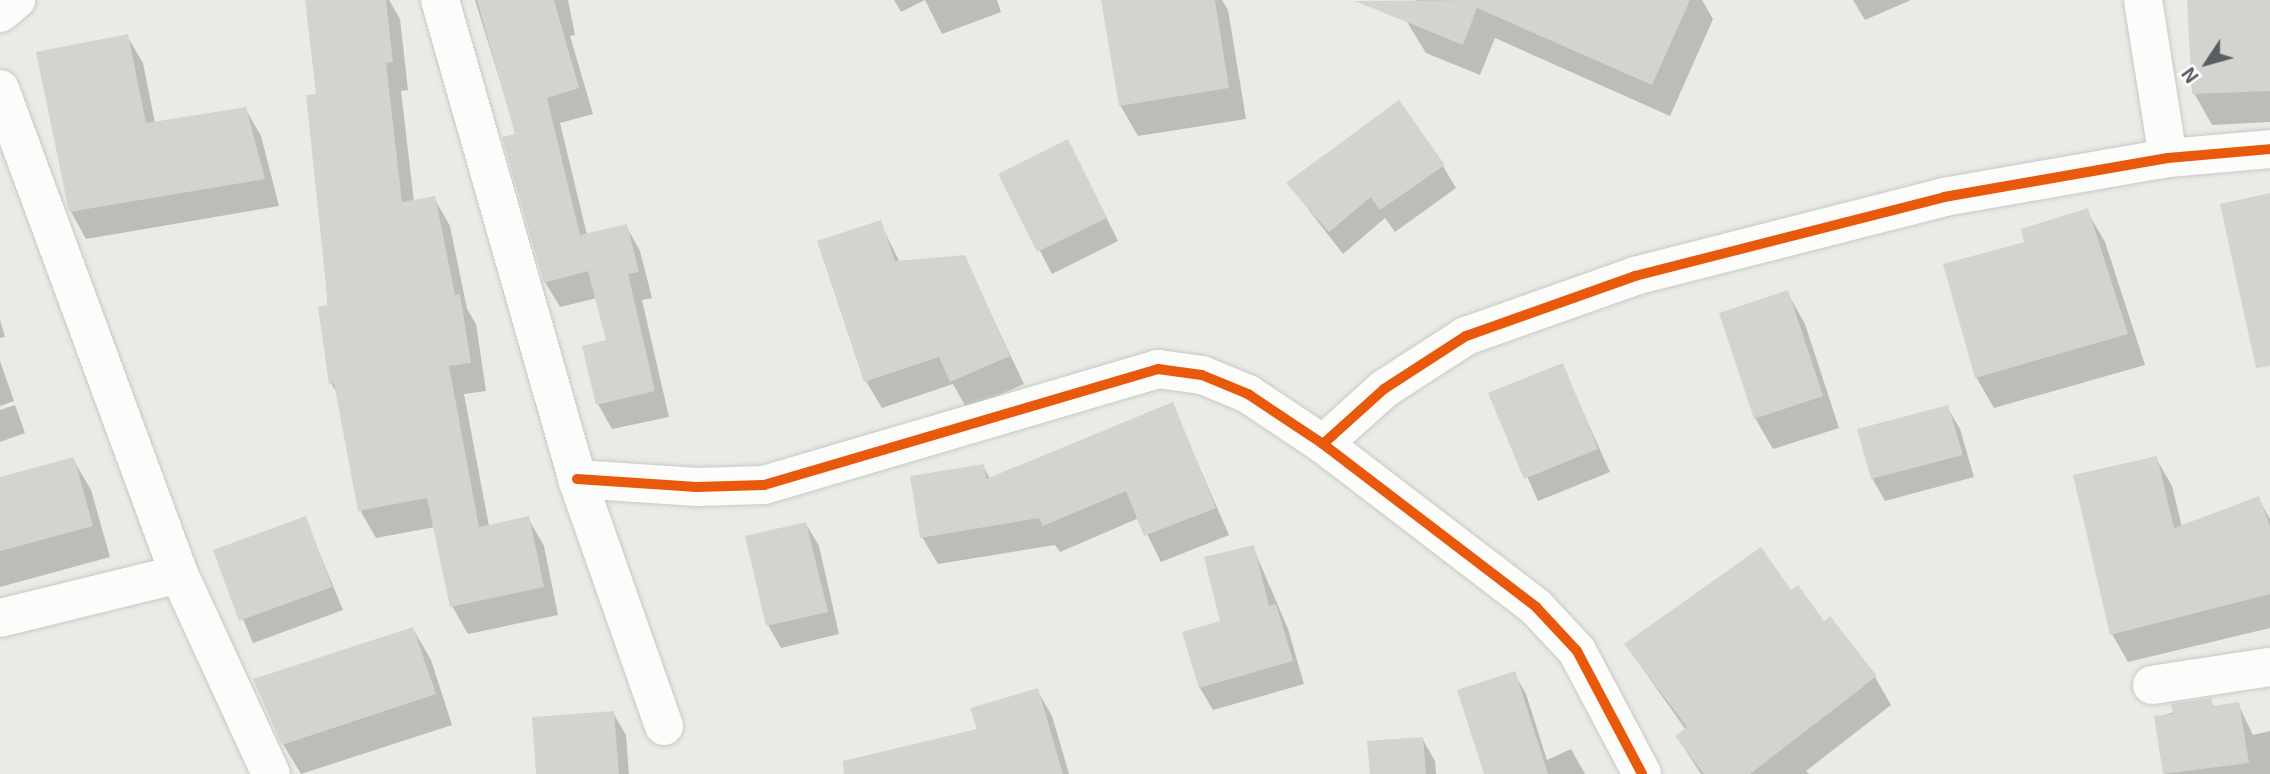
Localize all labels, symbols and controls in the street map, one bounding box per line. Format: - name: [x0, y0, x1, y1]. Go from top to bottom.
- north arrow: [2172, 28, 2242, 98]
- text: N: [2176, 63, 2203, 88]

